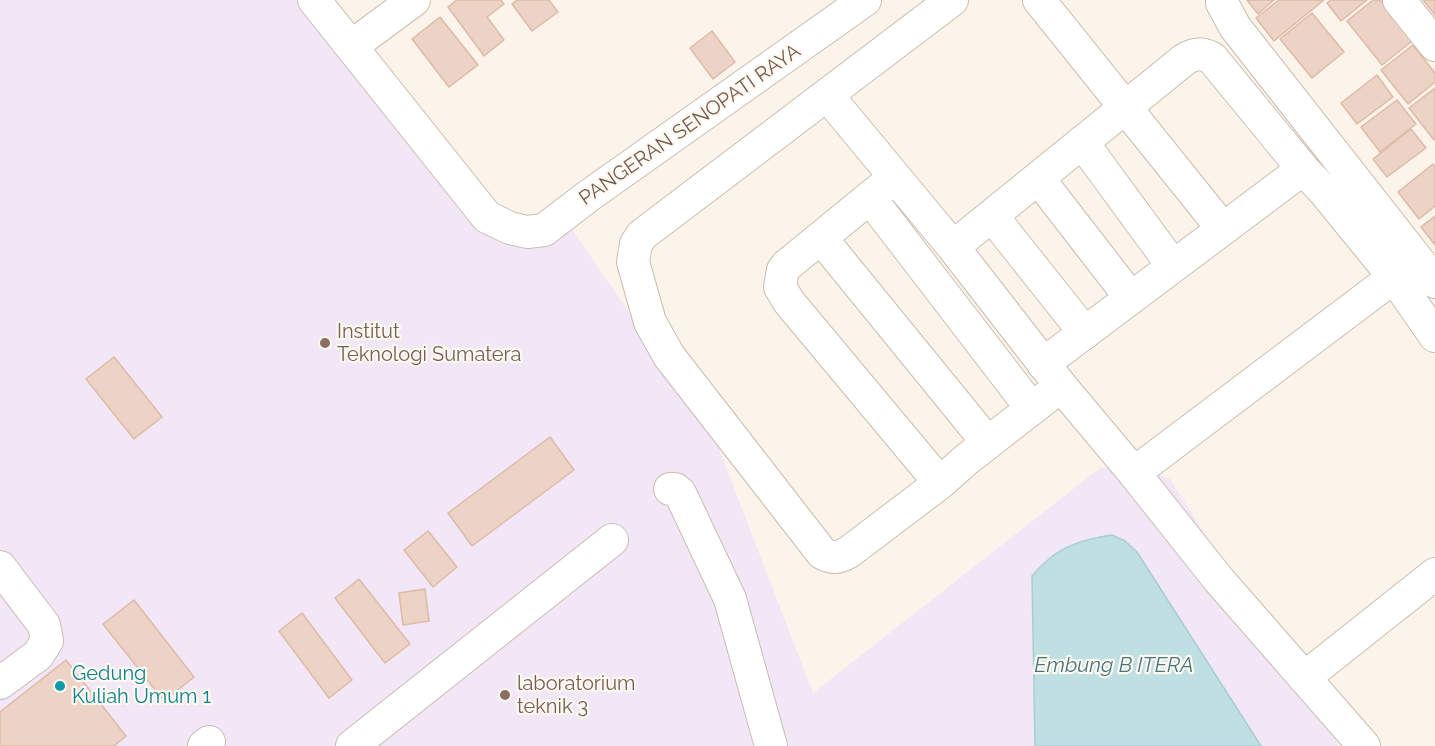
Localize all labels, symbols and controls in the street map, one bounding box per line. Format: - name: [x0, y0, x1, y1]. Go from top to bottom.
- street label: PANGERAN SENOPATI RAYA: [575, 39, 805, 211]
- place label: Institut Teknologi Sumatera: [337, 320, 521, 367]
- marker: Institut Teknologi Sumatera: [318, 336, 332, 350]
- water label: Embung B ITERA: [1034, 653, 1194, 679]
- place label: Gedung Kuliah Umum 1: [72, 662, 211, 709]
- place label: laboratorium teknik 3: [517, 672, 635, 719]
- marker: Gedung Kuliah Umum 1: [53, 679, 67, 693]
- marker: laboratorium teknik 3: [498, 688, 512, 702]

